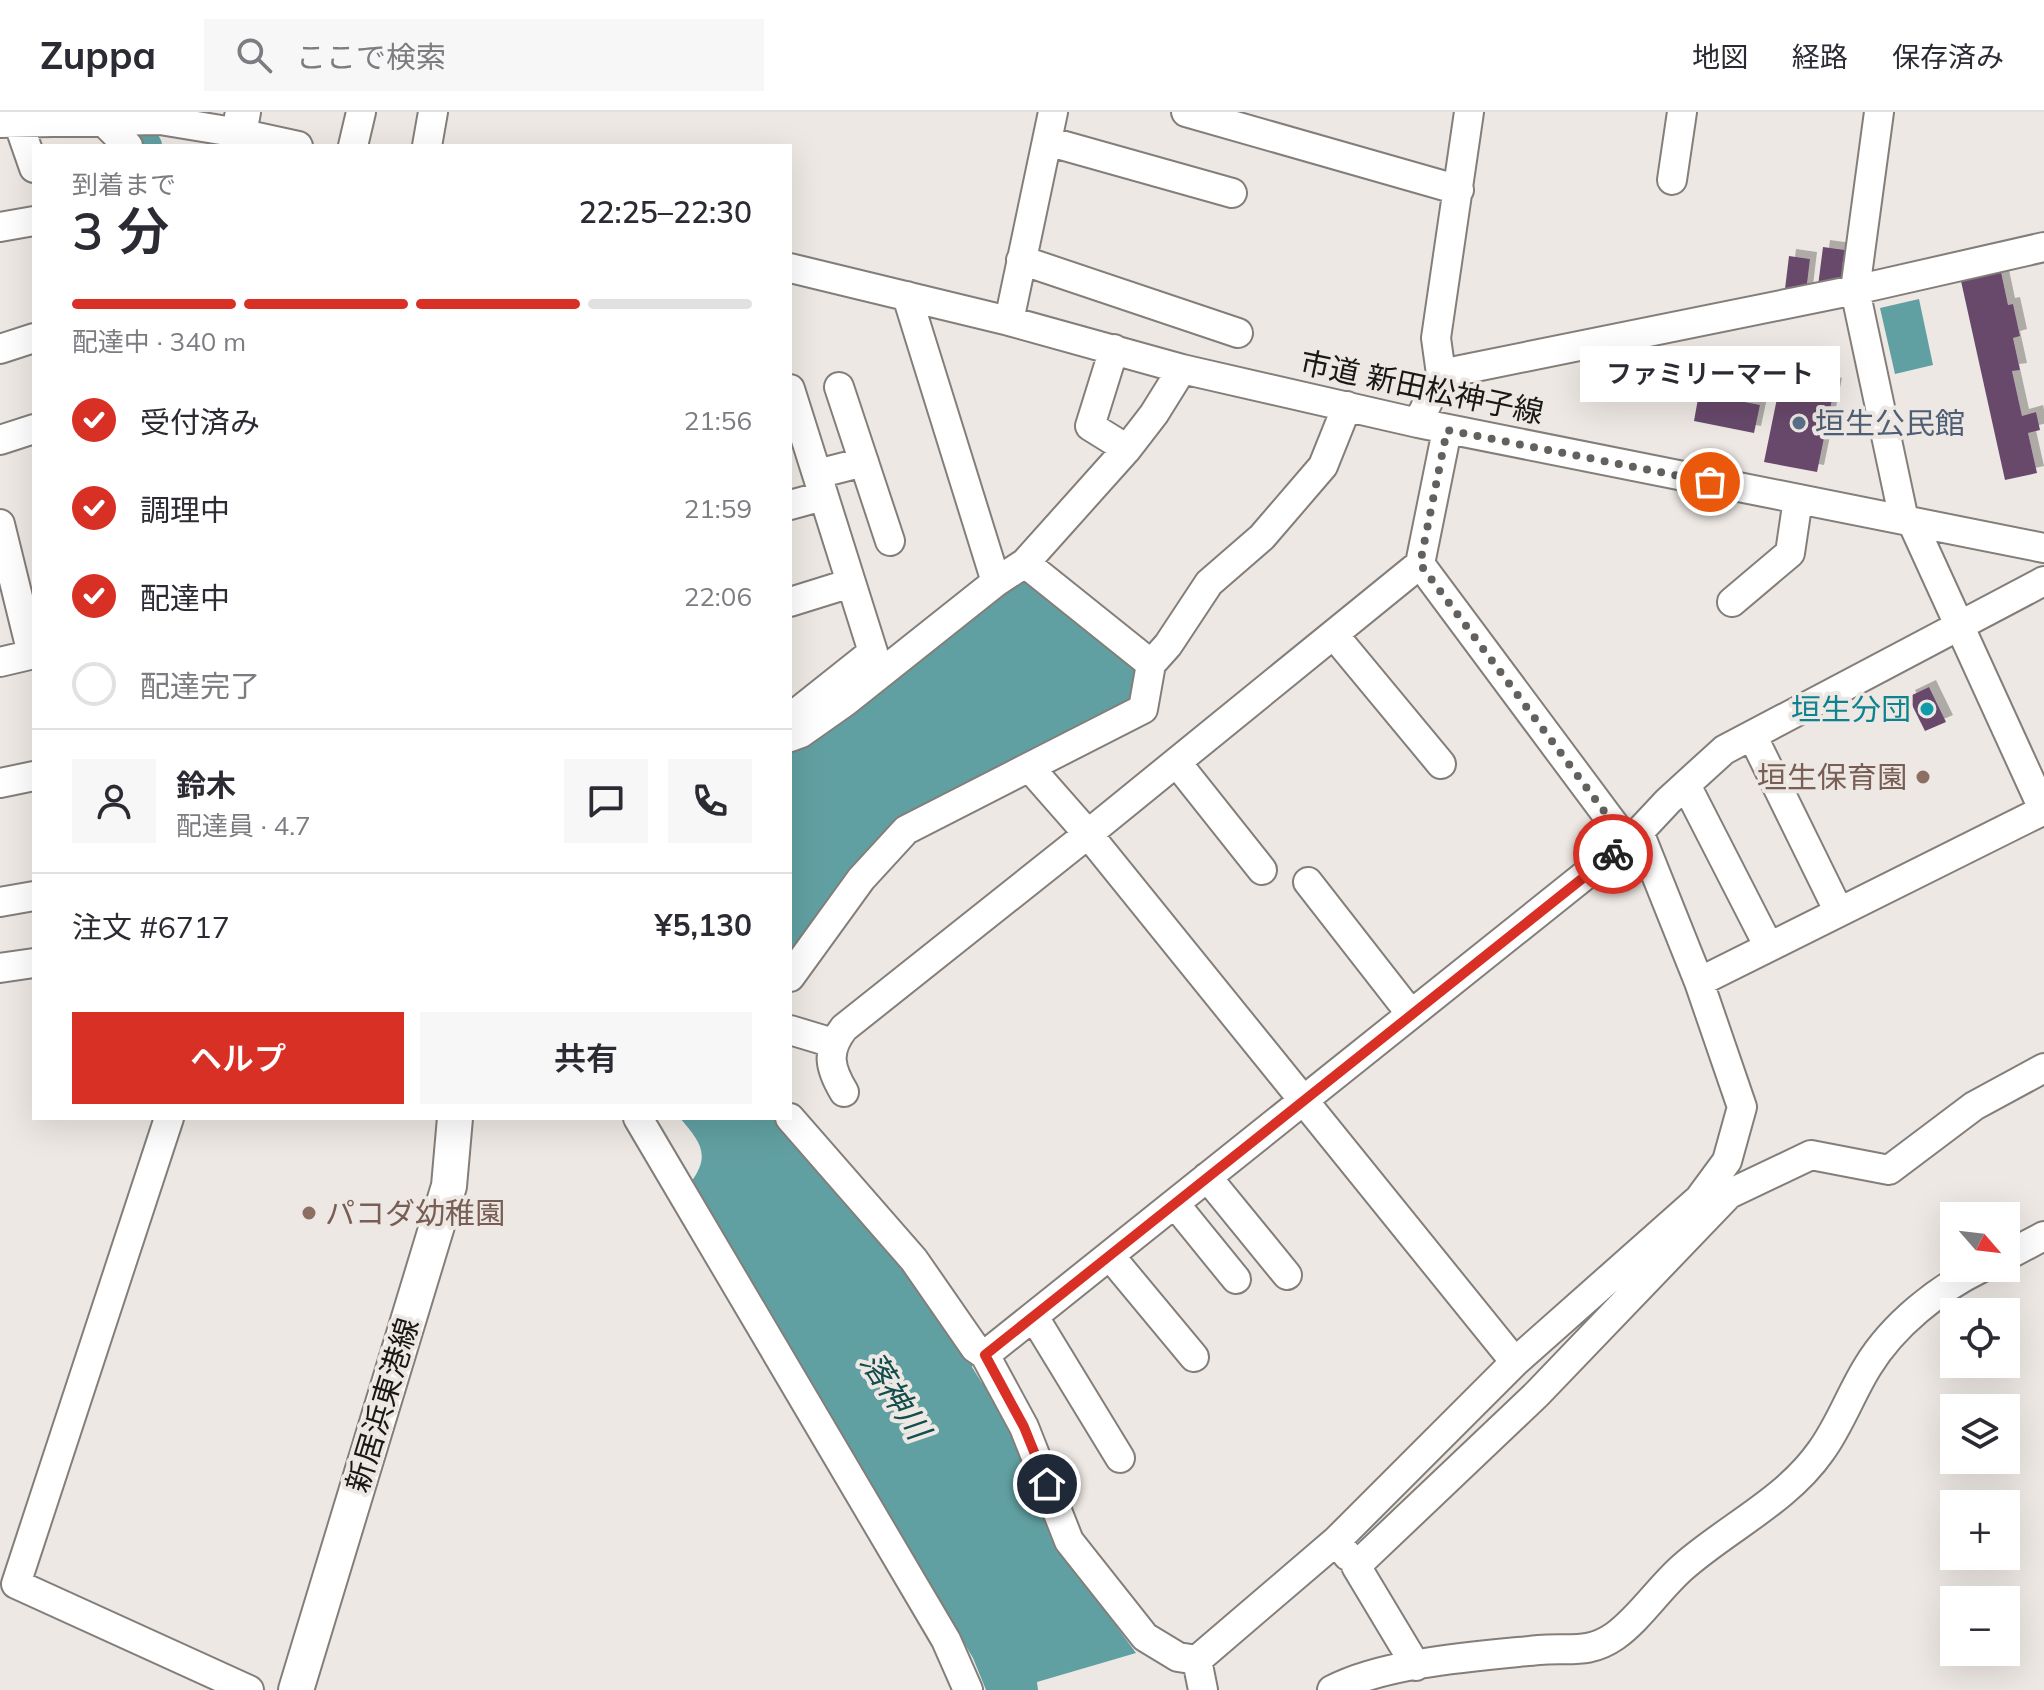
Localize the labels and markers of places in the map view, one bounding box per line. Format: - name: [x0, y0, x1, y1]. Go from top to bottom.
- callout: ファミリーマート: [1580, 346, 1840, 402]
- place label: 垣生公民館: [1815, 404, 1965, 442]
- marker: 垣生公民館: [1790, 414, 1808, 432]
- pin: [1676, 448, 1744, 516]
- place label: 垣生分団: [1791, 690, 1911, 728]
- marker: 垣生分団: [1918, 700, 1936, 718]
- place label: 垣生保育園: [1757, 758, 1907, 796]
- marker: 垣生保育園: [1914, 768, 1932, 786]
- place label: パコダ幼稚園: [325, 1194, 505, 1232]
- marker: パコダ幼稚園: [300, 1204, 318, 1222]
- pin: [1013, 1450, 1081, 1518]

